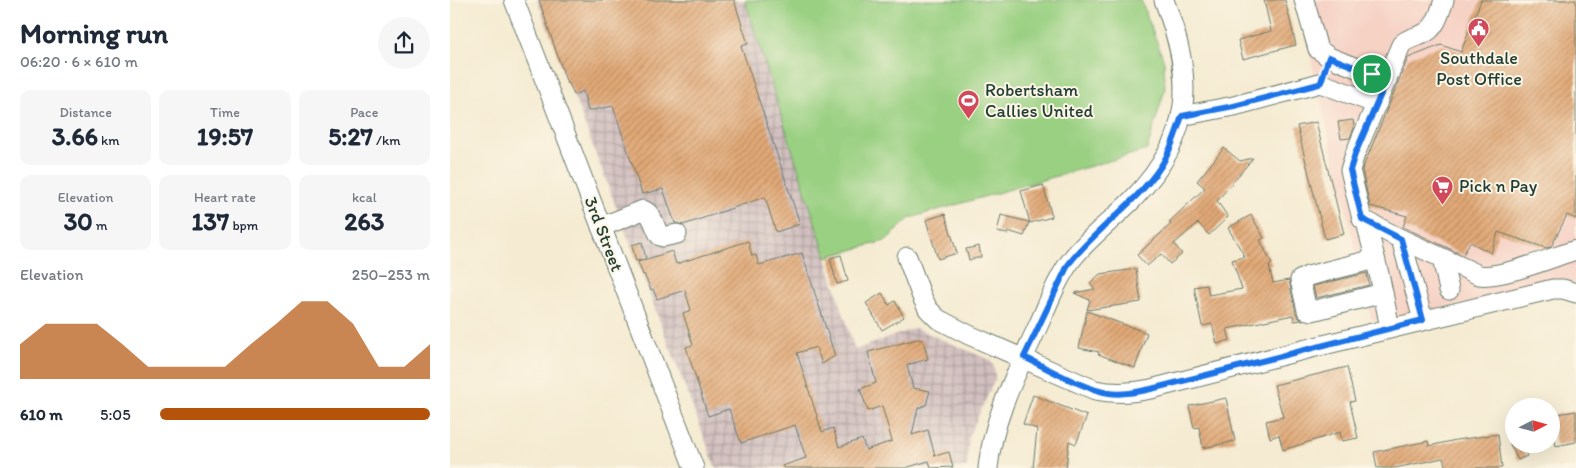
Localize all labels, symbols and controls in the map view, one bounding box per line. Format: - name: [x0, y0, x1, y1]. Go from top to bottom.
- text: Morning run: [20, 16, 168, 50]
- public building icon: Southdale Post Office: [1467, 16, 1491, 47]
- button: share: [378, 17, 430, 69]
- place label: Southdale Post Office: [1436, 47, 1522, 90]
- text: 06:20 · 6 × 610 m: [20, 52, 138, 71]
- pin: [1351, 53, 1393, 95]
- icon: arrive: [1358, 60, 1386, 88]
- place label: Robertsham Callies United: [985, 79, 1094, 122]
- sports icon: Robertsham Callies United: [957, 88, 981, 119]
- text: Distance: [59, 104, 112, 121]
- text: Time: [210, 104, 240, 121]
- text: Pace: [350, 104, 378, 121]
- text: 3.66: [52, 121, 98, 151]
- text: 19:57: [197, 121, 253, 151]
- text: 5:27: [328, 121, 373, 151]
- text: km: [98, 132, 120, 149]
- text: /km: [373, 132, 401, 149]
- supermarket icon: Pick n Pay: [1431, 174, 1455, 205]
- place label: Pick n Pay: [1459, 175, 1538, 197]
- text: Elevation: [58, 189, 113, 206]
- text: Heart rate: [194, 189, 256, 206]
- text: kcal: [352, 189, 377, 206]
- street label: 3rd Street: [580, 193, 628, 275]
- text: 30: [64, 206, 93, 236]
- text: 137: [192, 206, 229, 236]
- text: 263: [344, 206, 384, 236]
- text: m: [93, 217, 108, 234]
- text: bpm: [229, 217, 258, 234]
- text: Elevation: [20, 265, 84, 284]
- text: 250–253 m: [352, 265, 430, 284]
- north arrow: [1505, 398, 1560, 452]
- map controls: [1505, 398, 1560, 453]
- text: 610 m: [20, 405, 63, 424]
- text: 5:05: [100, 405, 131, 424]

